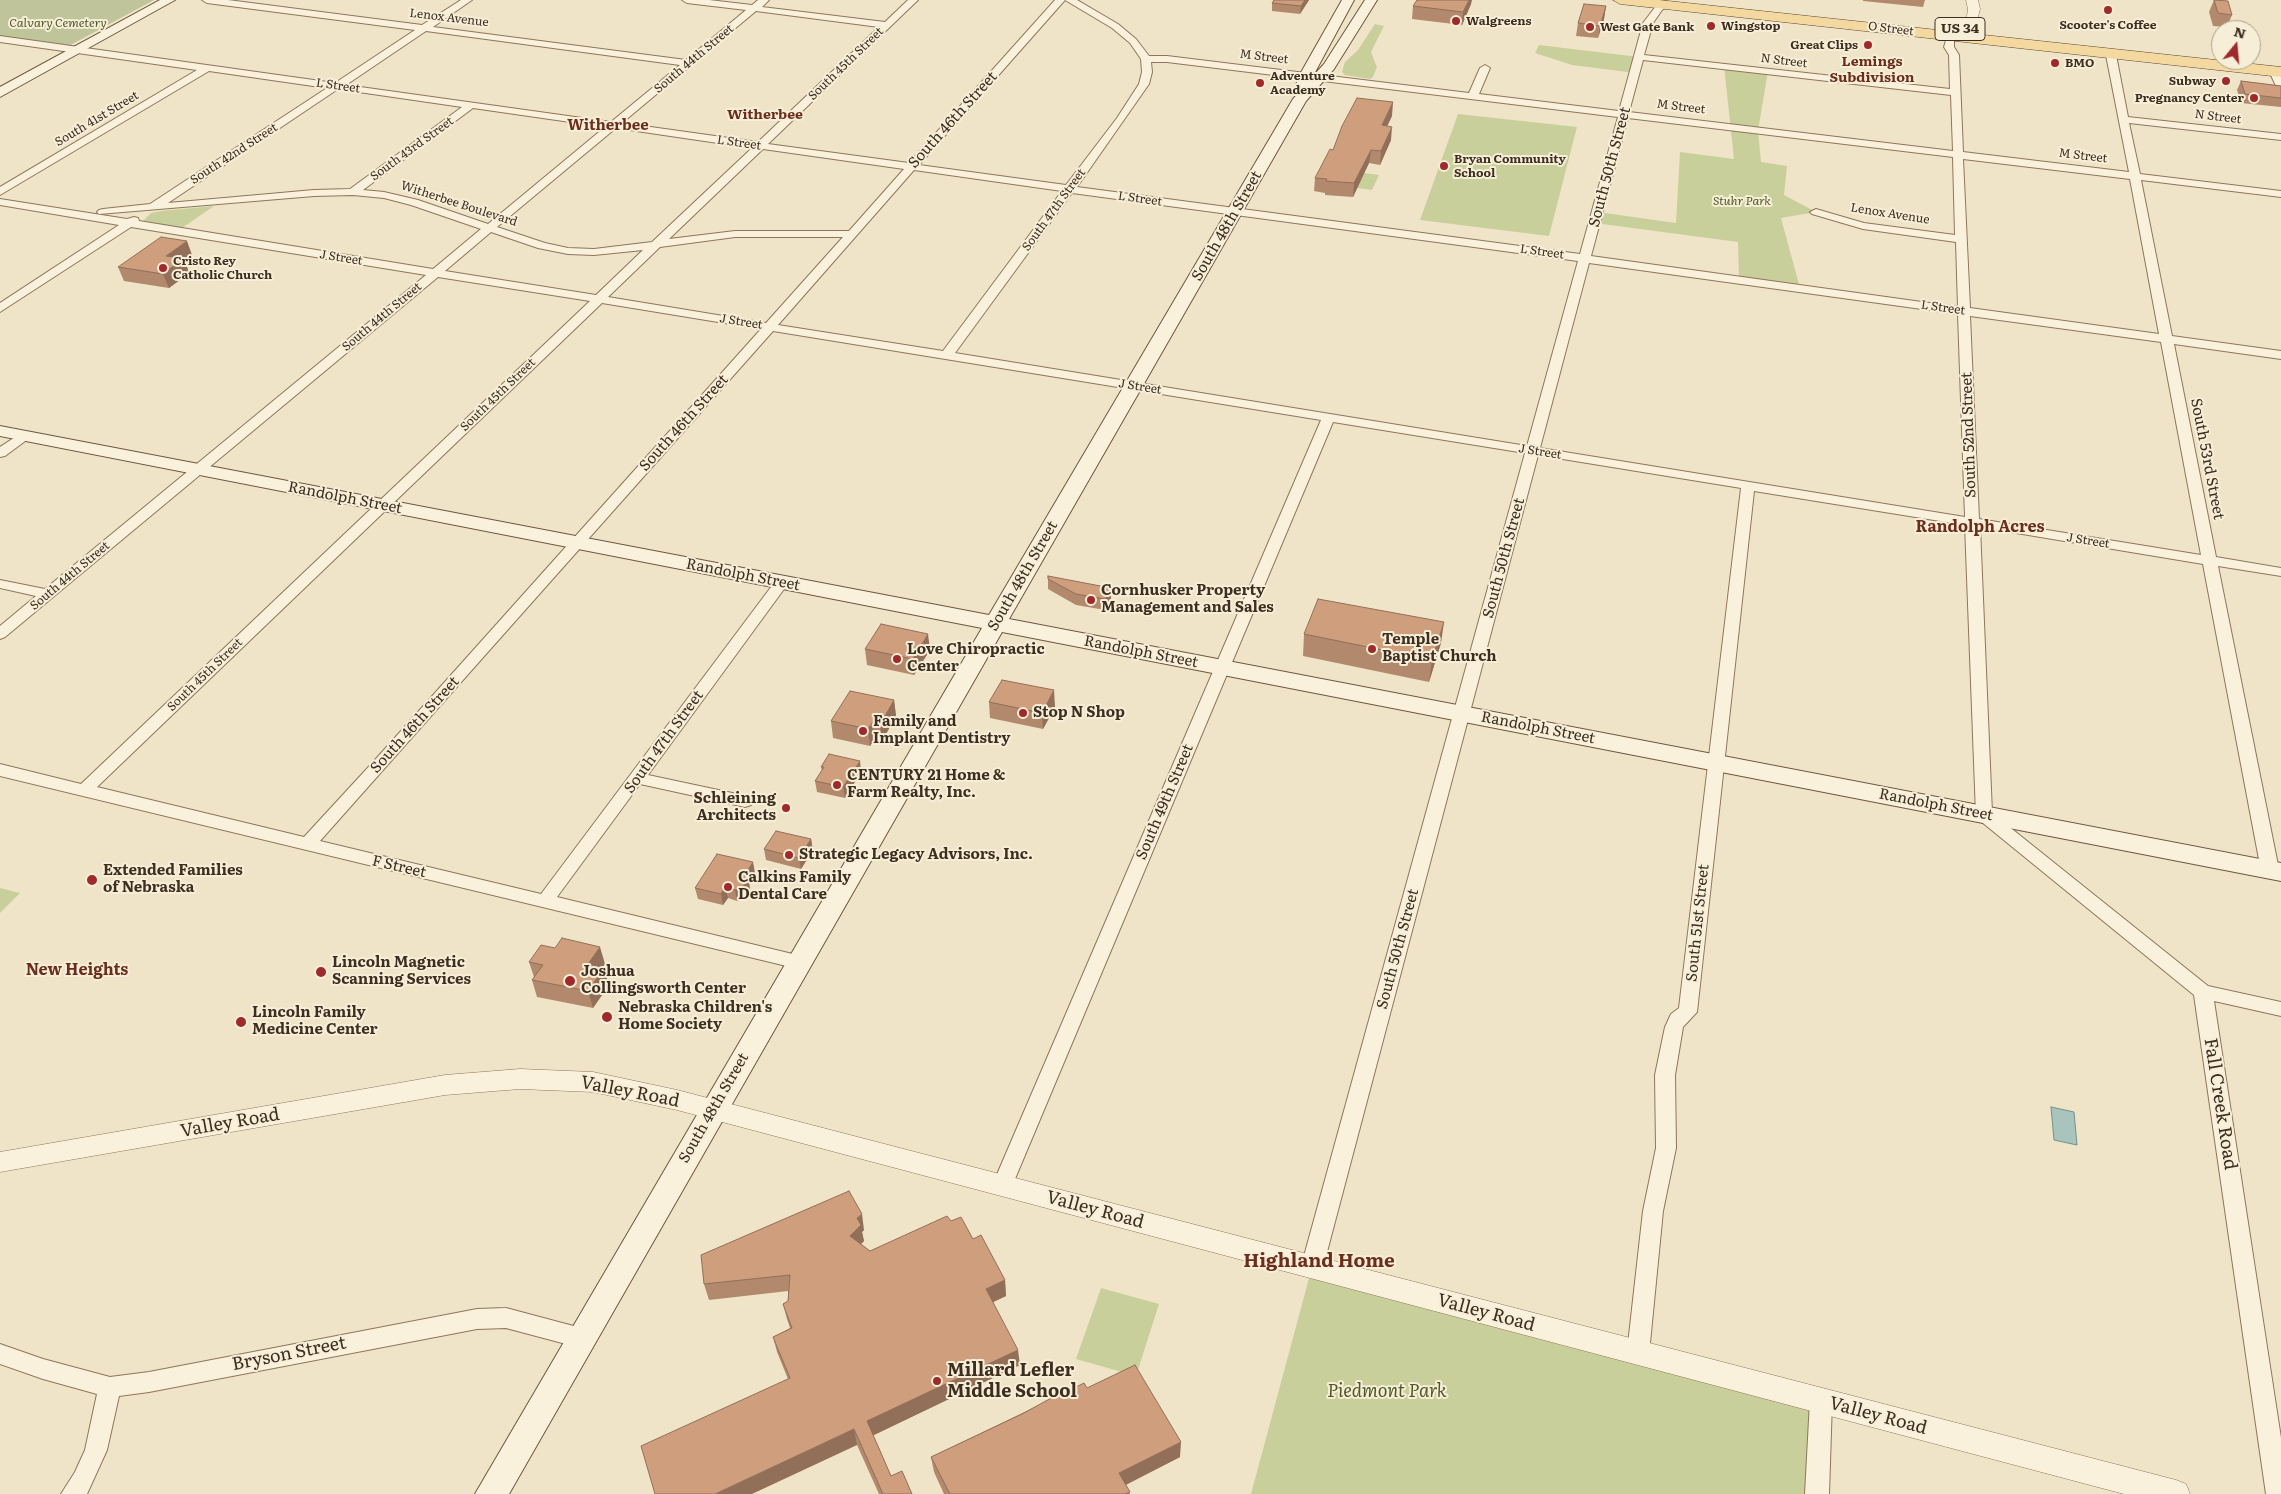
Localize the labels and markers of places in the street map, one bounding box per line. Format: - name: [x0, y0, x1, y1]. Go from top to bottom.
- marker: Scooter's Coffee: [2102, 4, 2114, 16]
- place label: Walgreens: [1466, 14, 1531, 28]
- marker: Walgreens: [1450, 15, 1462, 27]
- place label: Scooter's Coffee: [2060, 18, 2156, 32]
- place label: Wingstop: [1721, 19, 1780, 33]
- place label: West Gate Bank: [1600, 20, 1694, 34]
- marker: Wingstop: [1705, 20, 1717, 32]
- marker: West Gate Bank: [1584, 21, 1596, 33]
- place label: Great Clips: [1790, 38, 1858, 52]
- marker: Great Clips: [1862, 39, 1874, 51]
- place label: BMO: [2065, 56, 2094, 70]
- marker: BMO: [2049, 57, 2061, 69]
- place label: Adventure Academy: [1270, 69, 1335, 97]
- place label: Subway: [2169, 74, 2216, 88]
- marker: Subway: [2220, 75, 2232, 87]
- marker: Adventure Academy: [1254, 77, 1266, 89]
- place label: Pregnancy Center: [2135, 91, 2244, 105]
- marker: Pregnancy Center: [2248, 92, 2260, 104]
- place label: Bryan Community School: [1454, 152, 1566, 180]
- marker: Bryan Community School: [1438, 160, 1450, 172]
- place label: Cristo Rey Catholic Church: [173, 254, 272, 282]
- marker: Cristo Rey Catholic Church: [157, 262, 169, 274]
- place label: Cornhusker Property Management and Sales: [1101, 582, 1274, 617]
- marker: Cornhusker Property Management and Sales: [1085, 594, 1097, 606]
- place label: Temple Baptist Church: [1382, 631, 1497, 666]
- place label: Love Chiropractic Center: [907, 641, 1045, 676]
- marker: Temple Baptist Church: [1366, 643, 1378, 655]
- marker: Love Chiropractic Center: [891, 653, 903, 665]
- place label: Stop N Shop: [1033, 704, 1125, 722]
- marker: Stop N Shop: [1017, 707, 1029, 719]
- place label: Family and Implant Dentistry: [873, 713, 1011, 748]
- marker: Family and Implant Dentistry: [857, 725, 869, 737]
- place label: CENTURY 21 Home & Farm Realty, Inc.: [847, 767, 1005, 802]
- marker: CENTURY 21 Home & Farm Realty, Inc.: [831, 779, 843, 791]
- place label: Schleining Architects: [694, 790, 776, 825]
- marker: Schleining Architects: [780, 802, 792, 814]
- place label: Strategic Legacy Advisors, Inc.: [799, 846, 1033, 864]
- marker: Strategic Legacy Advisors, Inc.: [783, 849, 795, 861]
- place label: Extended Families of Nebraska: [103, 862, 243, 897]
- place label: Calkins Family Dental Care: [738, 869, 851, 904]
- marker: Extended Families of Nebraska: [85, 873, 99, 887]
- marker: Calkins Family Dental Care: [722, 881, 734, 893]
- place label: Lincoln Magnetic Scanning Services: [332, 954, 471, 989]
- place label: Joshua Collingsworth Center: [581, 963, 746, 998]
- marker: Lincoln Magnetic Scanning Services: [314, 965, 328, 979]
- marker: Joshua Collingsworth Center: [563, 974, 577, 988]
- place label: Nebraska Children's Home Society: [618, 999, 772, 1034]
- place label: Lincoln Family Medicine Center: [252, 1004, 378, 1039]
- marker: Nebraska Children's Home Society: [600, 1010, 614, 1024]
- marker: Lincoln Family Medicine Center: [234, 1015, 248, 1029]
- place label: Millard Lefler Middle School: [947, 1360, 1077, 1402]
- marker: Millard Lefler Middle School: [931, 1375, 943, 1387]

